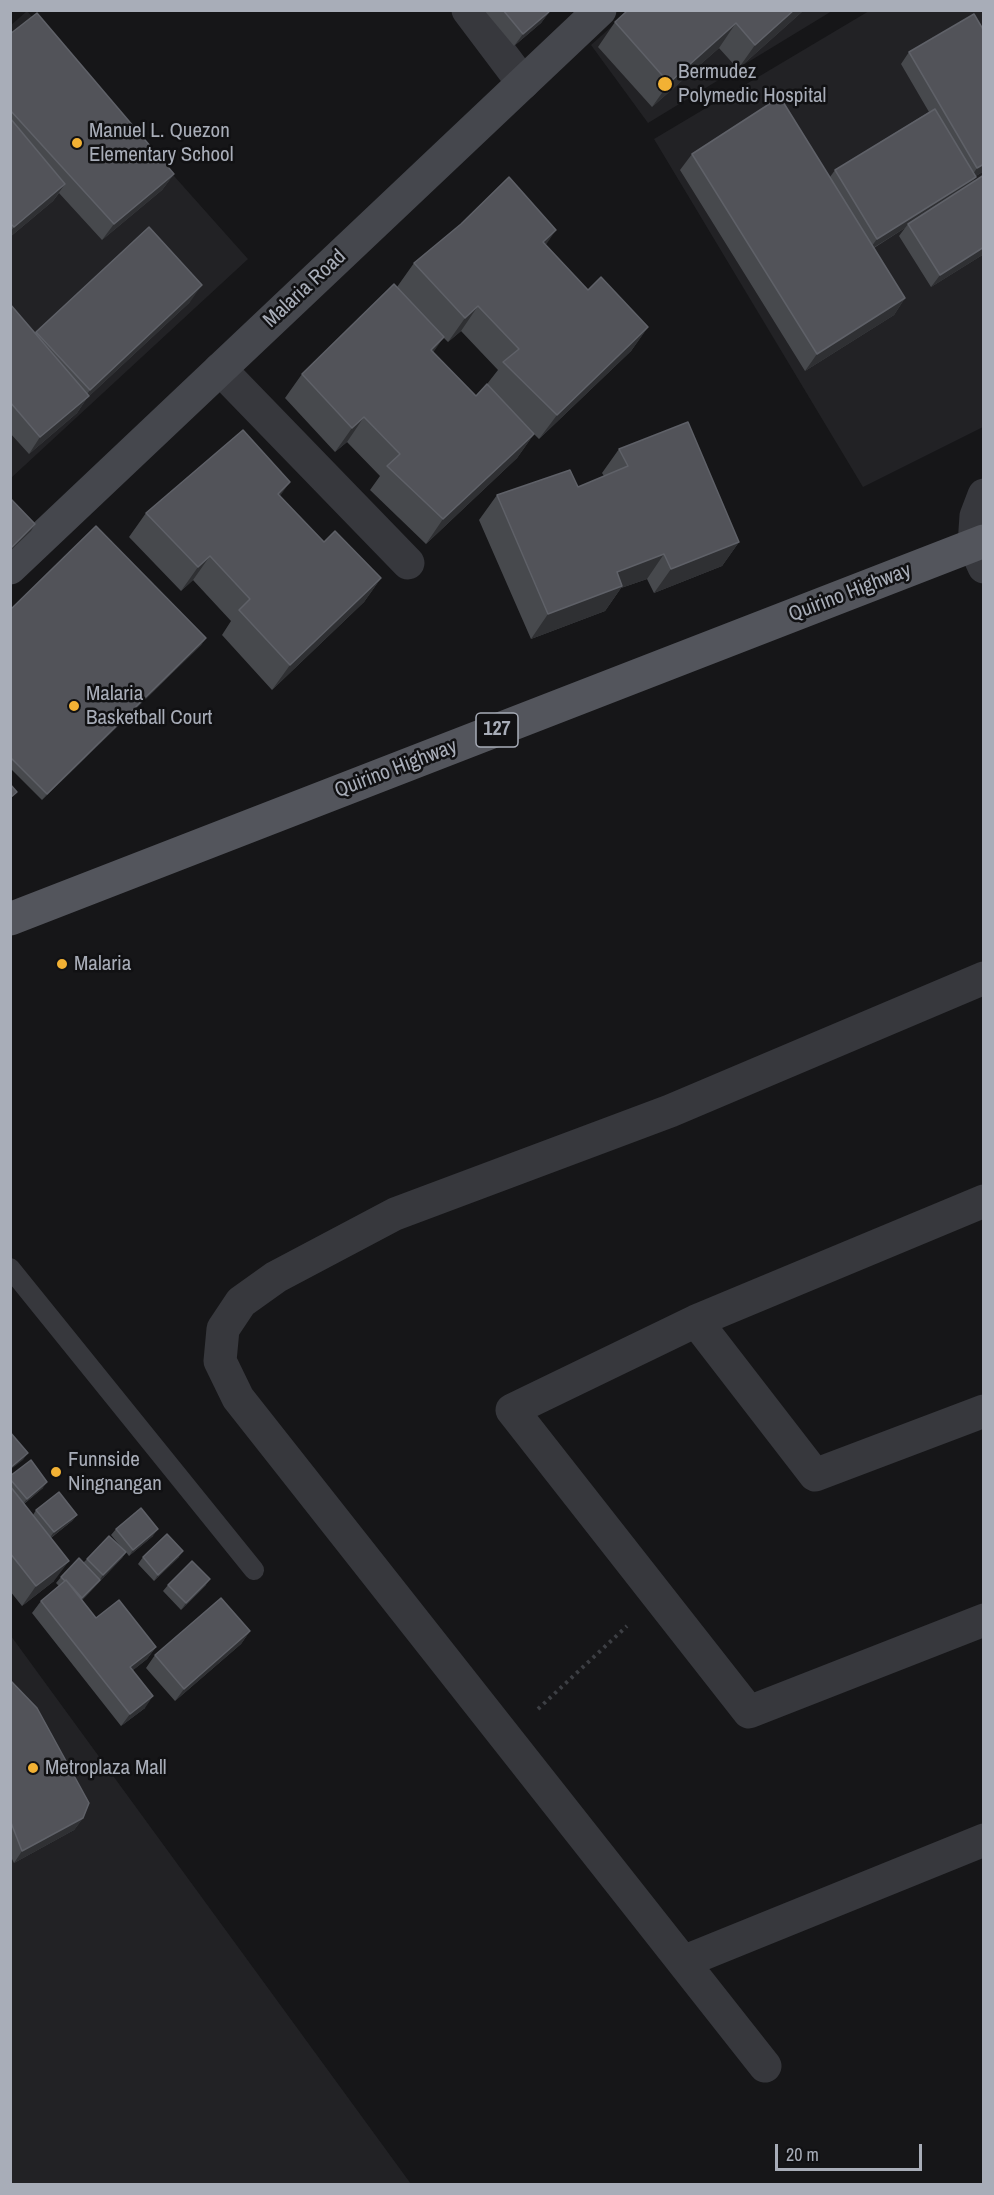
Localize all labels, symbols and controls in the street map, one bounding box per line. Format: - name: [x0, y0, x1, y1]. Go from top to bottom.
- place label: Bermudez Polymedic Hospital: [678, 59, 826, 109]
- marker: Bermudez Polymedic Hospital: [656, 75, 674, 93]
- place label: Manuel L. Quezon Elementary School: [89, 118, 234, 168]
- marker: Manuel L. Quezon Elementary School: [70, 136, 84, 150]
- street label: Malaria Road: [259, 245, 351, 333]
- street label: Quirino Highway: [785, 558, 915, 628]
- place label: Malaria Basketball Court: [86, 681, 212, 731]
- marker: Malaria Basketball Court: [67, 699, 81, 713]
- road number: 127: [476, 713, 518, 747]
- street label: Quirino Highway: [331, 734, 461, 804]
- place label: Malaria: [74, 951, 131, 977]
- marker: Malaria: [55, 957, 69, 971]
- place label: Funnside Ningnangan: [68, 1447, 162, 1497]
- marker: Funnside Ningnangan: [49, 1465, 63, 1479]
- place label: Metroplaza Mall: [45, 1755, 167, 1781]
- marker: Metroplaza Mall: [26, 1761, 40, 1775]
- scale bar: [778, 2132, 925, 2170]
- text: 20 m: [786, 2142, 819, 2167]

